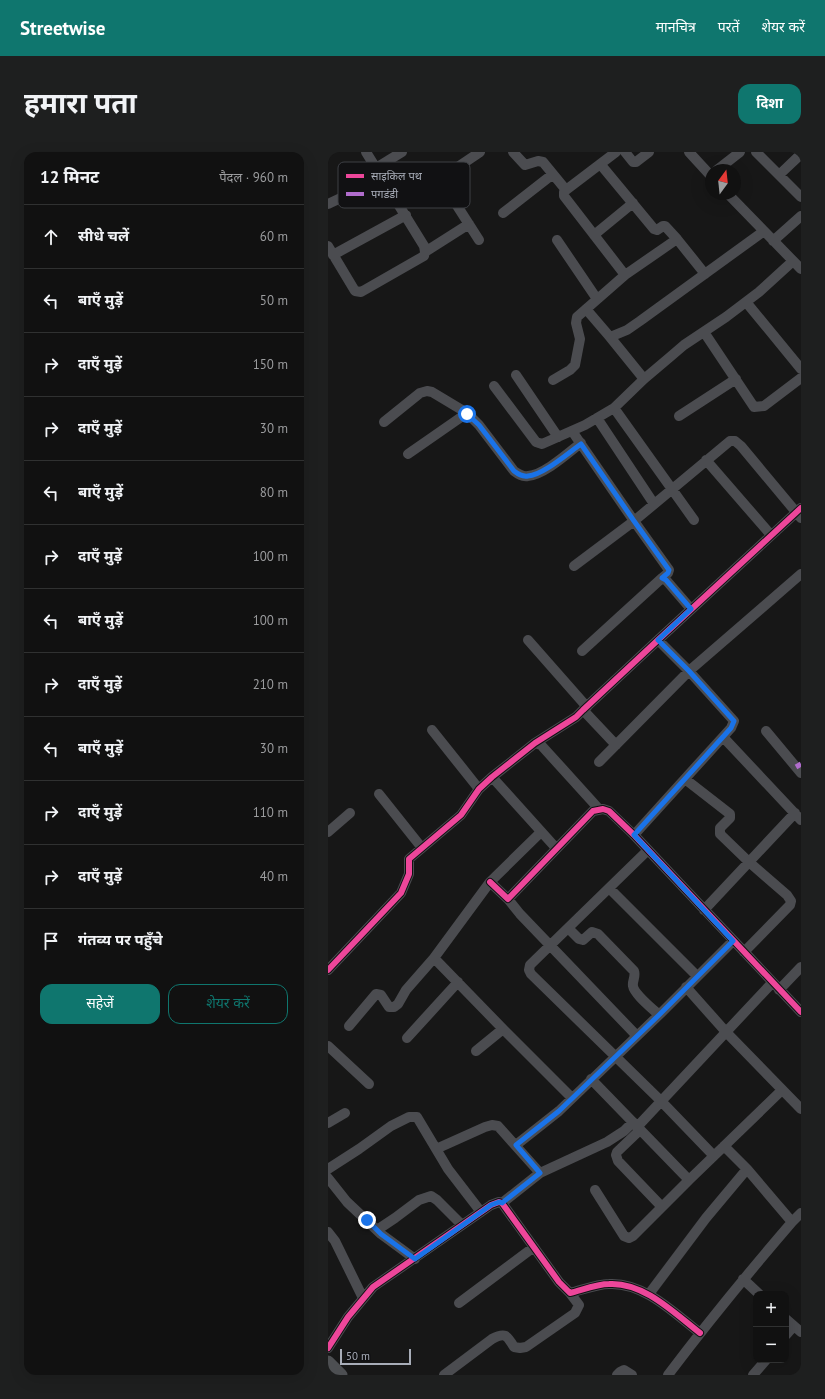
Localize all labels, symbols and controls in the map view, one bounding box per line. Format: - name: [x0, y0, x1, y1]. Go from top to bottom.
- text: Streetwise: [20, 16, 105, 40]
- text: मानचित्र: [656, 18, 696, 36]
- text: परतें: [718, 18, 739, 36]
- text: शेयर करें: [761, 18, 805, 36]
- text: हमारा पता: [24, 84, 137, 121]
- button: दिशा: [738, 84, 801, 124]
- legend: [338, 162, 470, 208]
- north arrow: [705, 164, 741, 200]
- text: 12 मिनट: [40, 166, 99, 188]
- text: पैदल · 960 m: [219, 169, 288, 186]
- text: साइकिल पथ: [371, 169, 423, 183]
- text: पगडंडी: [371, 187, 398, 201]
- icon: ahead: [40, 226, 62, 248]
- text: सीधे चलें: [78, 226, 129, 245]
- text: 60 m: [260, 228, 288, 245]
- icon: left: [40, 290, 62, 312]
- text: बाएँ मुड़ें: [78, 290, 123, 309]
- text: 50 m: [260, 292, 288, 309]
- icon: right: [40, 354, 62, 376]
- text: दाएँ मुड़ें: [78, 354, 122, 373]
- text: 150 m: [253, 356, 288, 373]
- route start: [458, 405, 476, 423]
- icon: right: [40, 418, 62, 440]
- text: दाएँ मुड़ें: [78, 418, 122, 437]
- text: 30 m: [260, 420, 288, 437]
- icon: left: [40, 482, 62, 504]
- text: बाएँ मुड़ें: [78, 482, 123, 501]
- text: 80 m: [260, 484, 288, 501]
- icon: right: [40, 546, 62, 568]
- text: दाएँ मुड़ें: [78, 546, 122, 565]
- text: 100 m: [253, 548, 288, 565]
- icon: left: [40, 610, 62, 632]
- text: बाएँ मुड़ें: [78, 610, 123, 629]
- text: 100 m: [253, 612, 288, 629]
- icon: right: [40, 674, 62, 696]
- text: दाएँ मुड़ें: [78, 674, 122, 693]
- text: 210 m: [253, 676, 288, 693]
- icon: left: [40, 738, 62, 760]
- text: बाएँ मुड़ें: [78, 738, 123, 757]
- text: 30 m: [260, 740, 288, 757]
- icon: right: [40, 802, 62, 824]
- text: दाएँ मुड़ें: [78, 802, 122, 821]
- text: 110 m: [253, 804, 288, 821]
- icon: right: [40, 866, 62, 888]
- text: दाएँ मुड़ें: [78, 866, 122, 885]
- text: 40 m: [260, 868, 288, 885]
- icon: arrive: [40, 930, 62, 952]
- text: गंतव्य पर पहुँचे: [78, 930, 163, 949]
- button: सहेजें: [40, 984, 160, 1024]
- button: शेयर करें: [168, 984, 288, 1024]
- route end: [358, 1211, 376, 1229]
- map controls: [753, 1291, 789, 1363]
- button: +: [753, 1291, 789, 1327]
- button: −: [753, 1327, 789, 1363]
- scale bar: [340, 1347, 411, 1366]
- text: 50 m: [346, 1349, 370, 1363]

